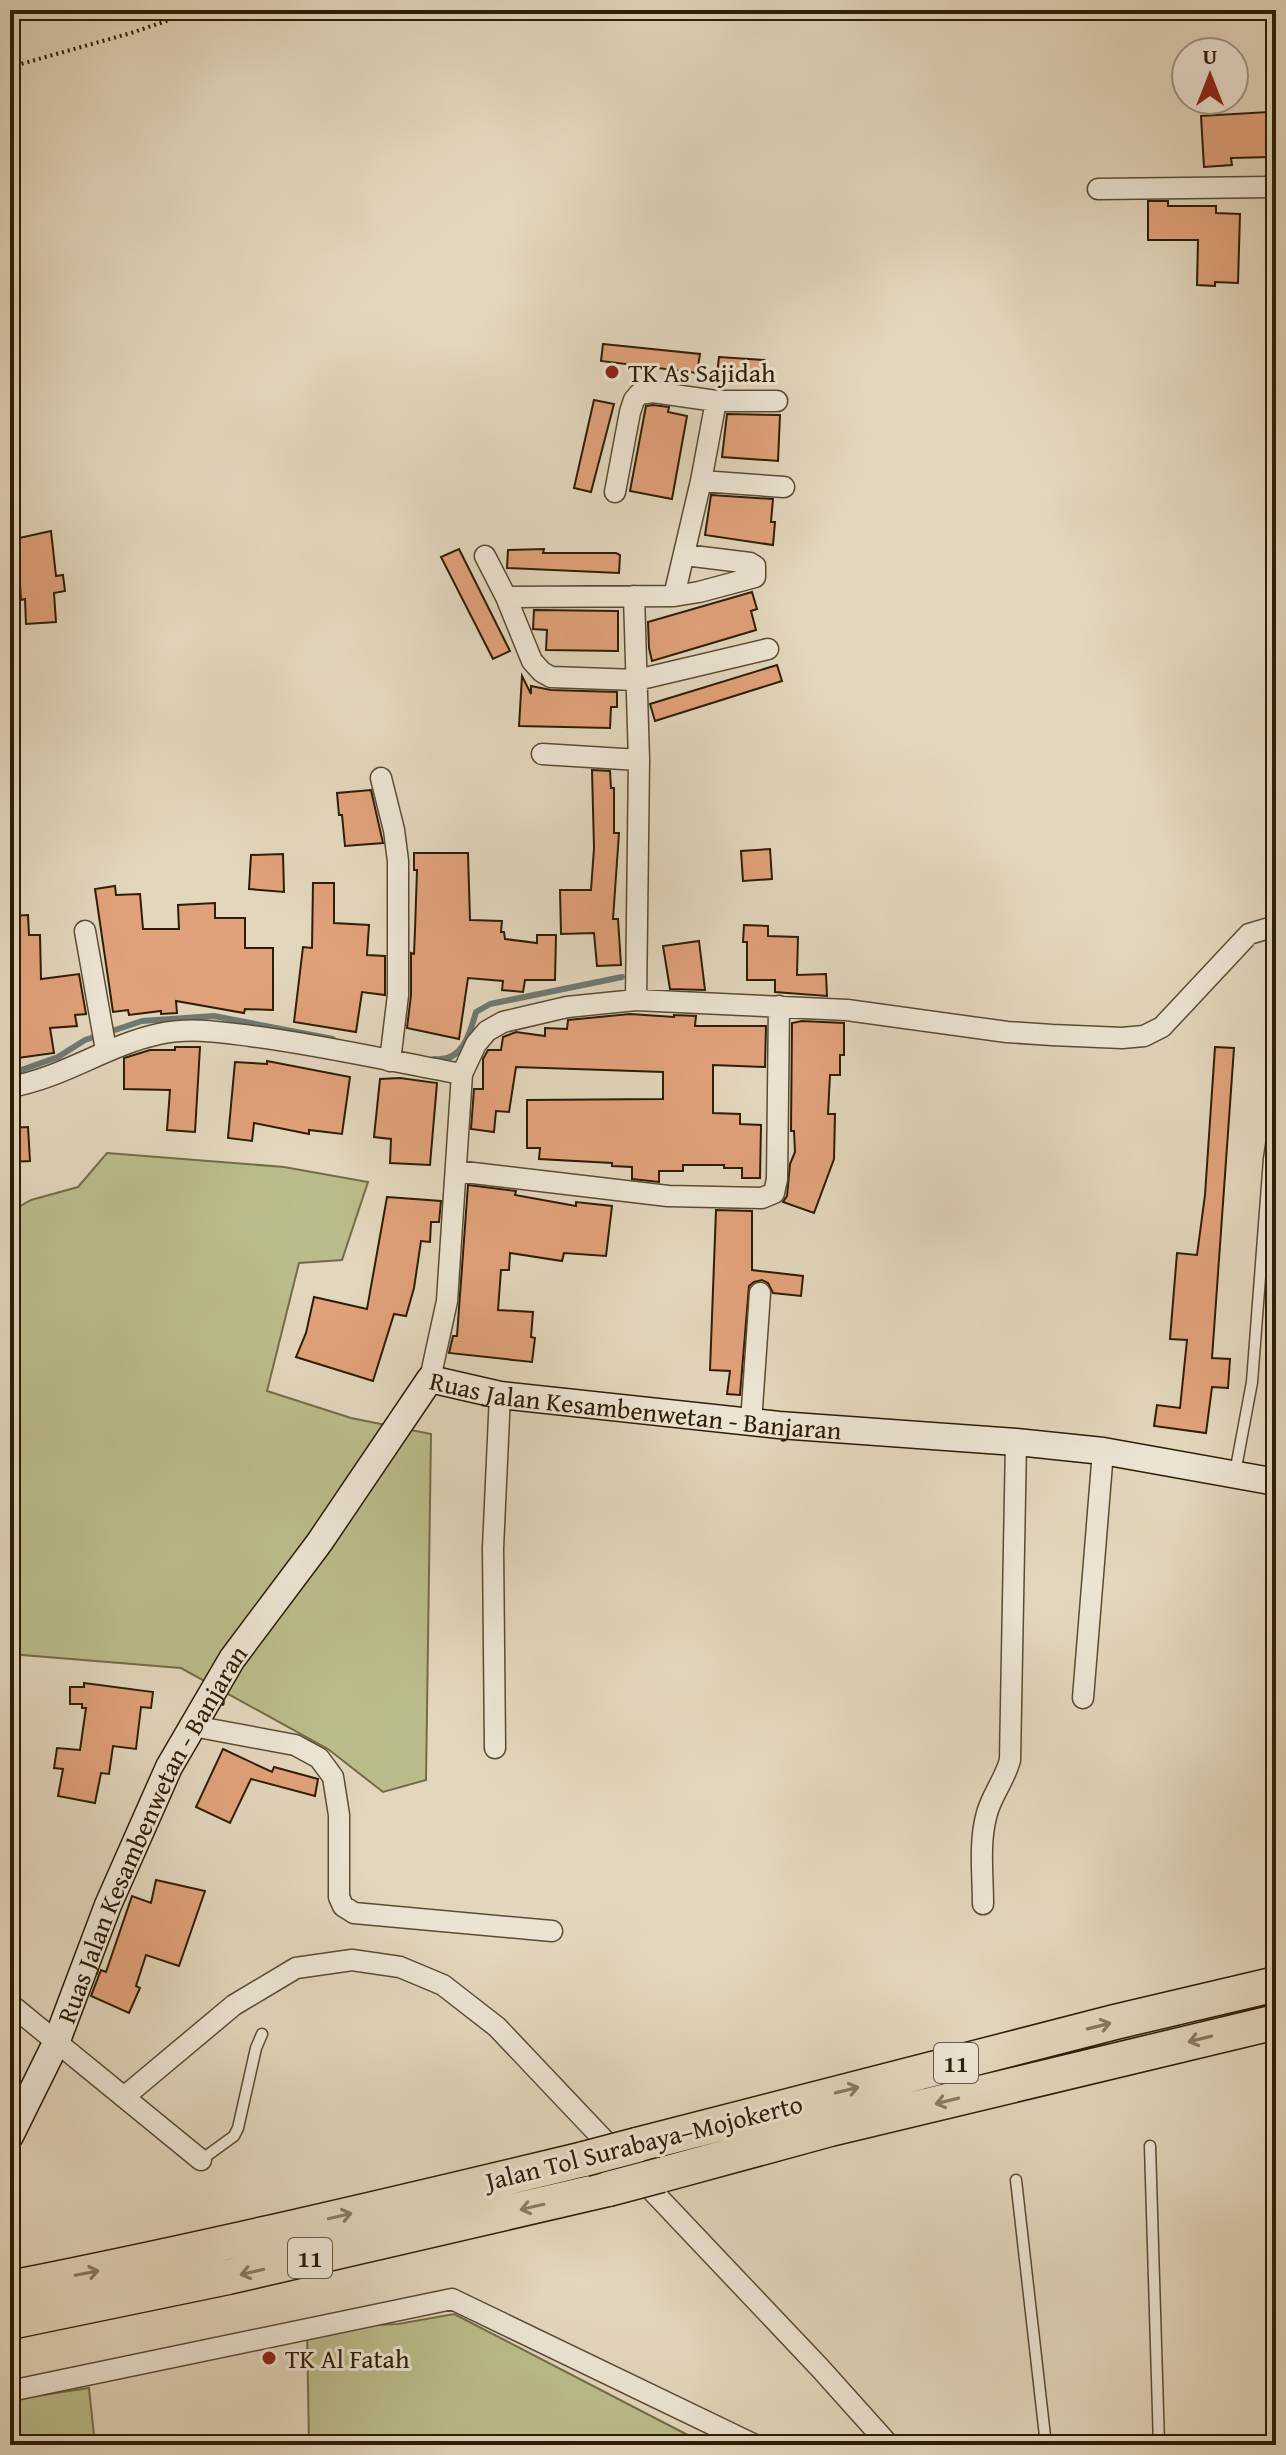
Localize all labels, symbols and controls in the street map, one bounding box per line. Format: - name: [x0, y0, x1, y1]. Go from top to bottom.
- north arrow: [1170, 36, 1250, 116]
- text: U: [1203, 40, 1218, 72]
- place label: TK As Sajidah: [628, 353, 776, 392]
- marker: TK As Sajidah: [603, 363, 621, 381]
- street label: Ruas Jalan Kesambenwetan - Banjaran: [426, 1360, 843, 1449]
- street label: Ruas Jalan Kesambenwetan - Banjaran: [46, 1636, 256, 2028]
- one-way arrow: [1086, 2018, 1112, 2033]
- one-way arrow: [1188, 2032, 1213, 2047]
- road number: 11: [934, 2043, 978, 2083]
- one-way arrow: [834, 2082, 860, 2097]
- street label: Jalan Tol Surabaya–Mojokerto: [478, 2084, 807, 2201]
- one-way arrow: [935, 2094, 961, 2109]
- one-way arrow: [520, 2200, 545, 2215]
- one-way arrow: [327, 2208, 353, 2223]
- road number: 11: [288, 2238, 332, 2278]
- one-way arrow: [73, 2265, 99, 2280]
- one-way arrow: [239, 2265, 265, 2280]
- place label: TK Al Fatah: [285, 2339, 410, 2378]
- marker: TK Al Fatah: [260, 2349, 278, 2367]

